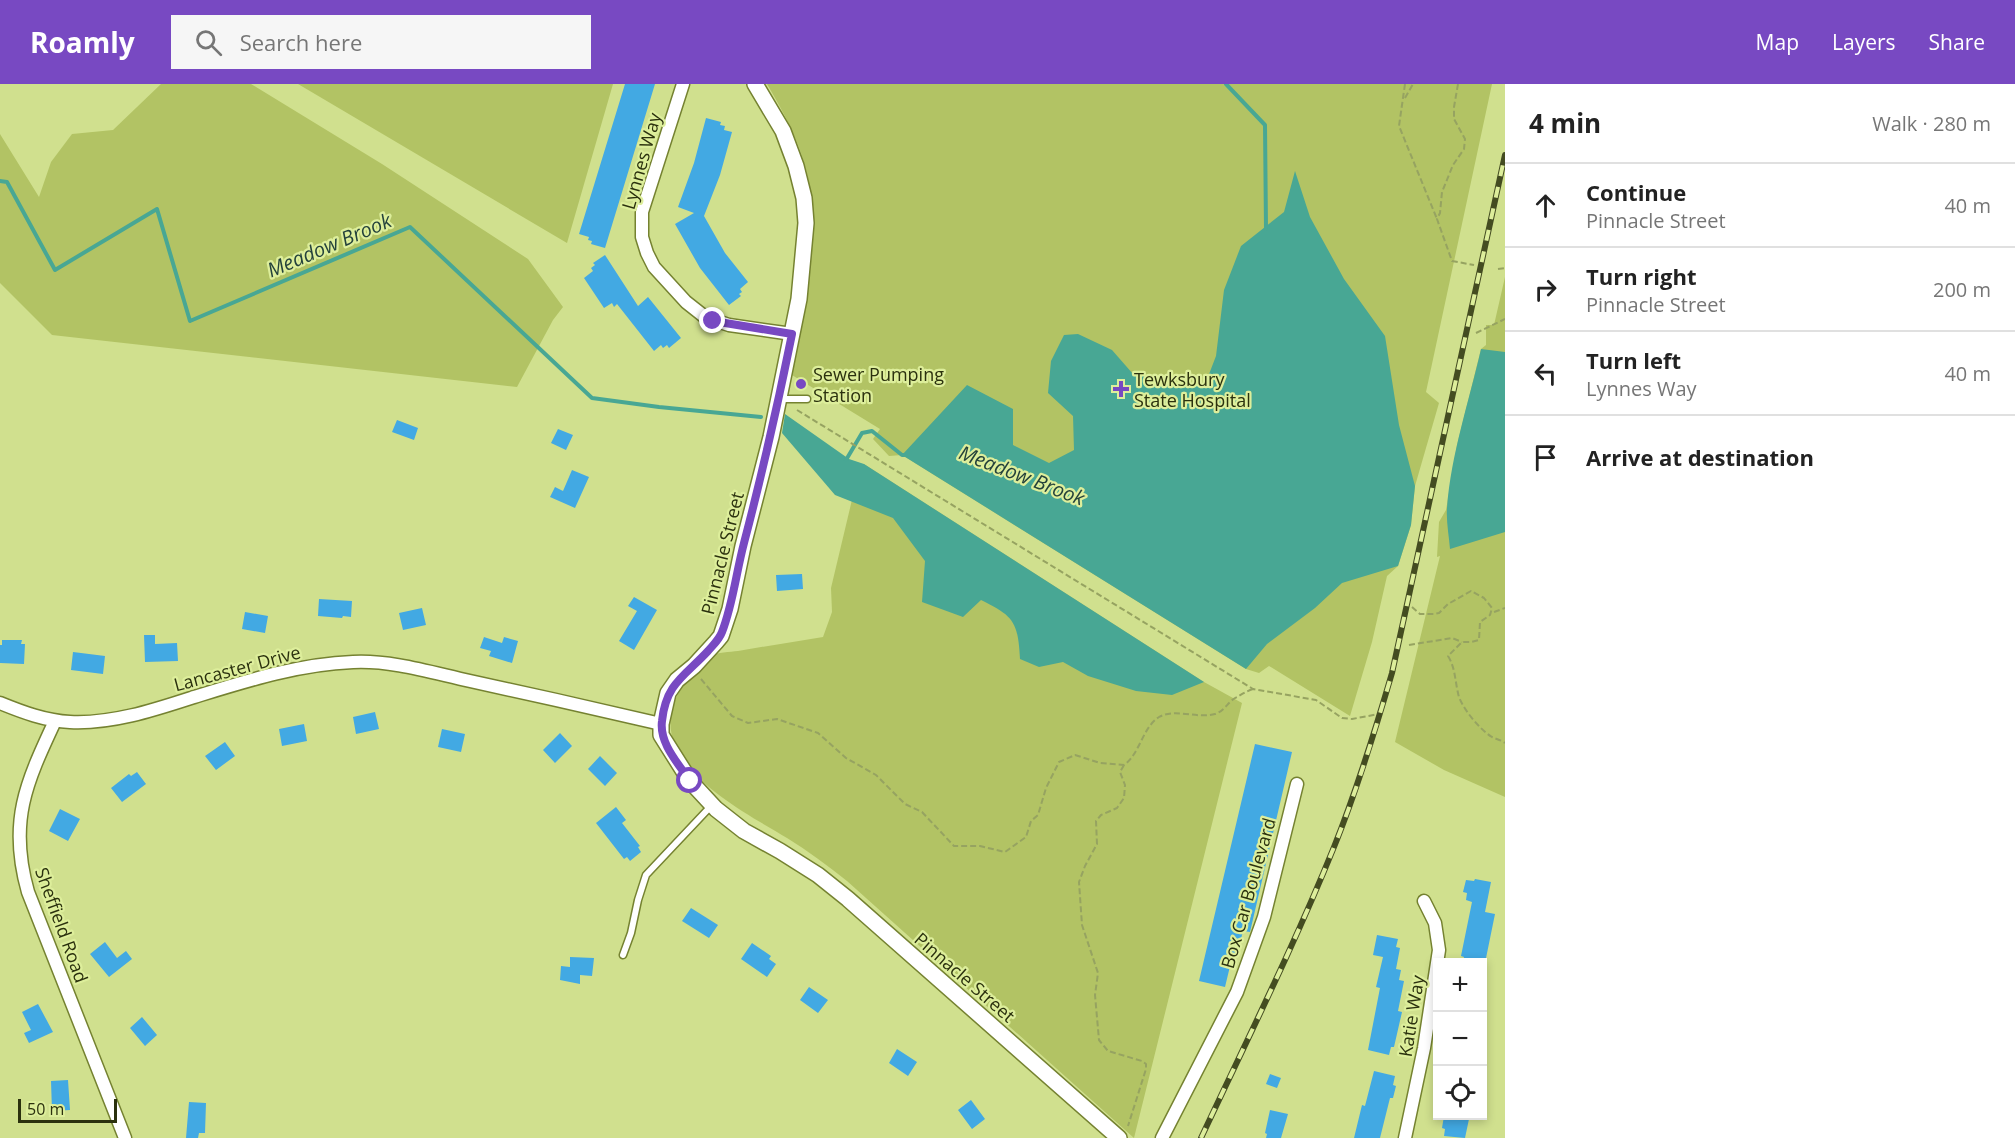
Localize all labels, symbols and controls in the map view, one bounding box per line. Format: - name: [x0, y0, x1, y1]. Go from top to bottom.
- search box: [171, 15, 591, 69]
- text: Roamly: [30, 23, 135, 61]
- icon: search: [192, 26, 225, 59]
- text: Search here: [240, 27, 362, 57]
- text: Map: [1756, 28, 1799, 56]
- text: Layers: [1832, 28, 1896, 56]
- text: Share: [1929, 28, 1985, 56]
- text: 4 min: [1529, 105, 1601, 141]
- street label: Lynnes Way: [616, 109, 667, 212]
- text: Walk · 280 m: [1872, 110, 1991, 137]
- text: Continue: [1586, 177, 1686, 207]
- icon: ahead: [1529, 189, 1562, 222]
- text: 40 m: [1944, 192, 1991, 219]
- water label: Meadow Brook: [263, 206, 396, 283]
- text: Pinnacle Street: [1586, 207, 1726, 234]
- text: Turn right: [1586, 261, 1697, 291]
- icon: right: [1529, 273, 1562, 306]
- text: 200 m: [1933, 276, 1991, 303]
- text: Pinnacle Street: [1586, 291, 1726, 318]
- route end: [699, 307, 725, 333]
- text: Turn left: [1586, 345, 1681, 375]
- icon: left: [1529, 357, 1562, 390]
- text: 40 m: [1944, 360, 1991, 387]
- place label: Sewer Pumping Station: [813, 362, 944, 407]
- place label: Tewksbury State Hospital: [1134, 367, 1251, 412]
- text: Lynnes Way: [1586, 375, 1697, 402]
- marker: Sewer Pumping Station: [794, 377, 808, 391]
- marker: Tewksbury State Hospital: [1112, 380, 1130, 398]
- water label: Meadow Brook: [955, 439, 1090, 512]
- icon: arrive: [1529, 441, 1562, 474]
- text: Arrive at destination: [1586, 442, 1814, 472]
- street label: Pinnacle Street: [695, 489, 749, 617]
- street label: Lancaster Drive: [171, 640, 303, 696]
- route start: [676, 767, 702, 793]
- street label: Box Car Boulevard: [1215, 815, 1281, 971]
- street label: Sheffield Road: [30, 864, 94, 986]
- street label: Pinnacle Street: [910, 927, 1020, 1027]
- map controls: [1433, 958, 1487, 1120]
- button: +: [1433, 958, 1487, 1012]
- street label: Katie Way: [1393, 972, 1429, 1059]
- button: −: [1433, 1012, 1487, 1066]
- button: locate: [1433, 1066, 1487, 1120]
- scale bar: [18, 1096, 117, 1124]
- text: 50 m: [27, 1098, 64, 1120]

